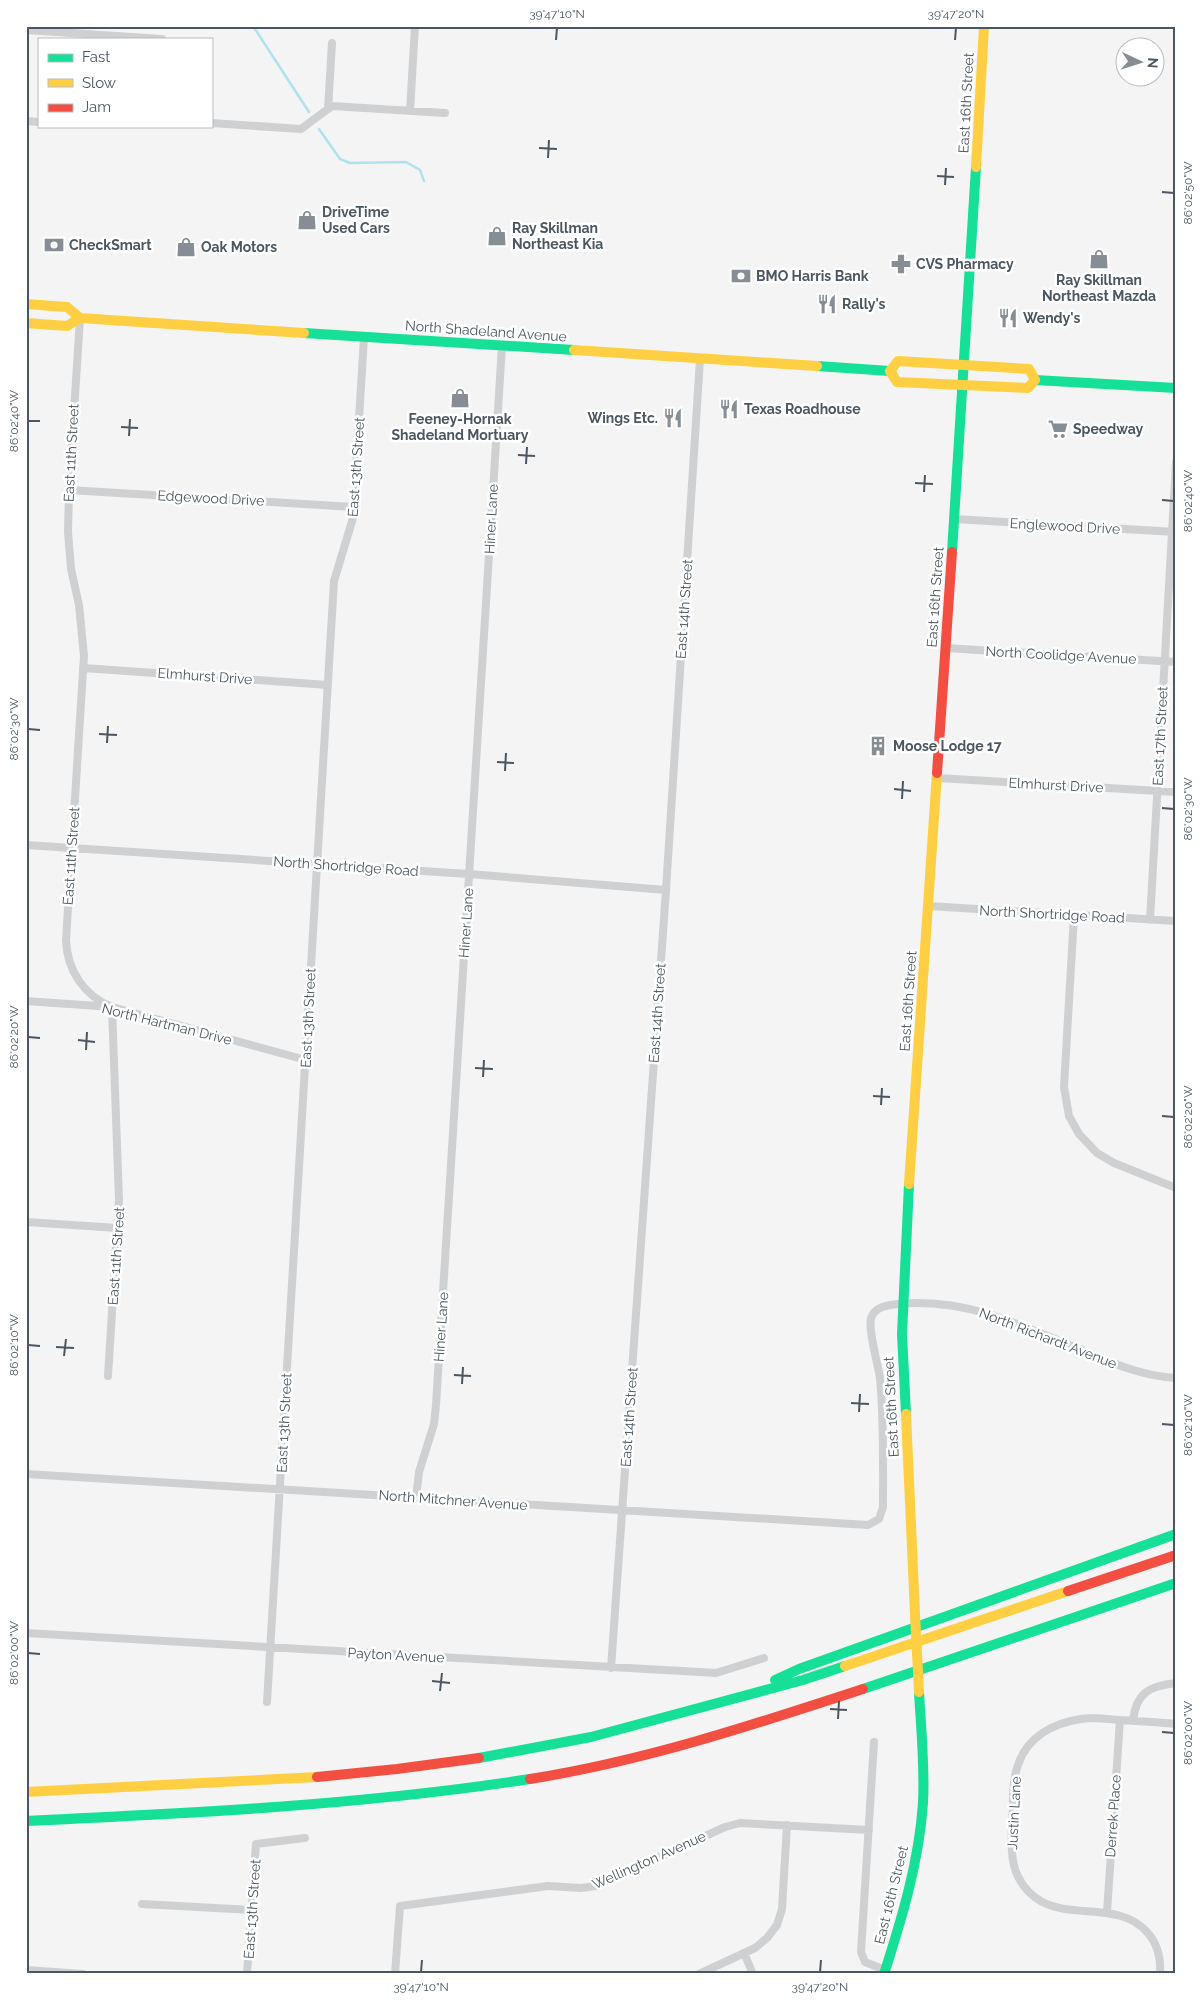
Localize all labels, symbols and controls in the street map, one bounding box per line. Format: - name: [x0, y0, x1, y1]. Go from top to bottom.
- text: 39°47'10"N: [529, 7, 585, 21]
- text: 39°47'20"N: [928, 7, 984, 21]
- legend: [38, 38, 212, 128]
- north arrow: [1114, 38, 1164, 88]
- text: Fast: [82, 48, 110, 66]
- street label: East 16th Street: [955, 52, 977, 154]
- text: N: [1145, 57, 1161, 69]
- text: Slow: [82, 74, 116, 92]
- text: Jam: [82, 98, 111, 116]
- text: 86°02'50"W: [1181, 161, 1195, 224]
- place label: DriveTime Used Cars: [322, 204, 390, 236]
- shop icon: DriveTime Used Cars: [296, 209, 318, 231]
- place label: Ray Skillman Northeast Kia: [512, 220, 603, 252]
- shop icon: Ray Skillman Northeast Kia: [486, 225, 508, 247]
- bank icon: CheckSmart: [43, 234, 65, 256]
- shop icon: Oak Motors: [175, 236, 197, 258]
- place label: CheckSmart: [69, 237, 152, 253]
- place label: Oak Motors: [201, 239, 277, 255]
- shop icon: Ray Skillman Northeast Mazda: [1088, 248, 1110, 270]
- pharmacy icon: CVS Pharmacy: [890, 253, 912, 275]
- place label: CVS Pharmacy: [916, 256, 1014, 272]
- bank icon: BMO Harris Bank: [730, 265, 752, 287]
- place label: BMO Harris Bank: [756, 268, 869, 284]
- place label: Ray Skillman Northeast Mazda: [1042, 272, 1156, 304]
- restaurant icon: Rally's: [816, 293, 838, 315]
- place label: Rally's: [842, 296, 886, 312]
- restaurant icon: Wendy's: [997, 307, 1019, 329]
- place label: Wendy's: [1023, 310, 1080, 326]
- street label: North Shadeland Avenue: [405, 317, 567, 345]
- shop icon: Feeney-Hornak Shadeland Mortuary: [449, 387, 471, 409]
- text: 86°02'40"W: [7, 389, 21, 452]
- restaurant icon: Texas Roadhouse: [718, 398, 740, 420]
- place label: Texas Roadhouse: [744, 401, 861, 417]
- street label: East 11th Street: [60, 403, 82, 503]
- restaurant icon: Wings Etc.: [662, 407, 684, 429]
- place label: Wings Etc.: [587, 410, 658, 426]
- place label: Feeney-Hornak Shadeland Mortuary: [392, 411, 529, 443]
- street label: East 13th Street: [345, 416, 367, 517]
- supermarket icon: Speedway: [1047, 418, 1069, 440]
- place label: Speedway: [1073, 421, 1143, 437]
- text: 86°02'40"W: [1181, 469, 1195, 532]
- street label: Hiner Lane: [481, 484, 501, 554]
- street label: Edgewood Drive: [157, 487, 265, 509]
- street label: Englewood Drive: [1009, 515, 1121, 537]
- street label: East 16th Street: [924, 546, 947, 648]
- street label: East 14th Street: [673, 558, 695, 659]
- street label: North Coolidge Avenue: [985, 643, 1137, 667]
- street label: Elmhurst Drive: [157, 665, 253, 687]
- street label: East 17th Street: [1149, 685, 1171, 786]
- text: 86°02'30"W: [7, 697, 21, 760]
- building icon: Moose Lodge 17: [867, 735, 889, 757]
- place label: Moose Lodge 17: [893, 738, 1002, 754]
- street label: Elmhurst Drive: [1008, 775, 1104, 795]
- text: 86°02'30"W: [1181, 777, 1195, 840]
- street label: East 11th Street: [60, 806, 82, 906]
- street label: North Shortridge Road: [273, 853, 419, 879]
- street label: Hiner Lane: [456, 887, 476, 959]
- street label: North Shortridge Road: [979, 902, 1125, 926]
- street label: East 16th Street: [897, 950, 920, 1052]
- street label: East 14th Street: [646, 962, 668, 1063]
- street label: East 13th Street: [297, 967, 319, 1068]
- street label: North Hartman Drive: [100, 1000, 234, 1048]
- text: 86°02'20"W: [7, 1005, 21, 1068]
- text: 86°02'20"W: [1181, 1085, 1195, 1148]
- street label: East 11th Street: [105, 1206, 127, 1306]
- street label: Hiner Lane: [431, 1291, 451, 1363]
- street label: North Richardt Avenue: [977, 1304, 1119, 1372]
- text: 86°02'10"W: [7, 1314, 21, 1376]
- street label: East 16th Street: [880, 1356, 902, 1458]
- street label: East 14th Street: [618, 1366, 640, 1467]
- street label: East 13th Street: [273, 1372, 295, 1473]
- text: 86°02'10"W: [1181, 1394, 1195, 1456]
- street label: North Mitchner Avenue: [378, 1487, 528, 1513]
- text: 86°02'00"W: [7, 1621, 21, 1685]
- street label: Payton Avenue: [347, 1644, 445, 1666]
- text: 86°02'00"W: [1181, 1701, 1195, 1765]
- street label: Derrek Place: [1102, 1774, 1124, 1858]
- street label: Justin Lane: [1004, 1776, 1024, 1850]
- street label: Wellington Avenue: [590, 1828, 708, 1892]
- street label: East 16th Street: [871, 1844, 911, 1946]
- street label: East 13th Street: [241, 1858, 263, 1959]
- text: 39°47'10"N: [393, 1980, 449, 1994]
- text: 39°47'20"N: [792, 1980, 848, 1994]

